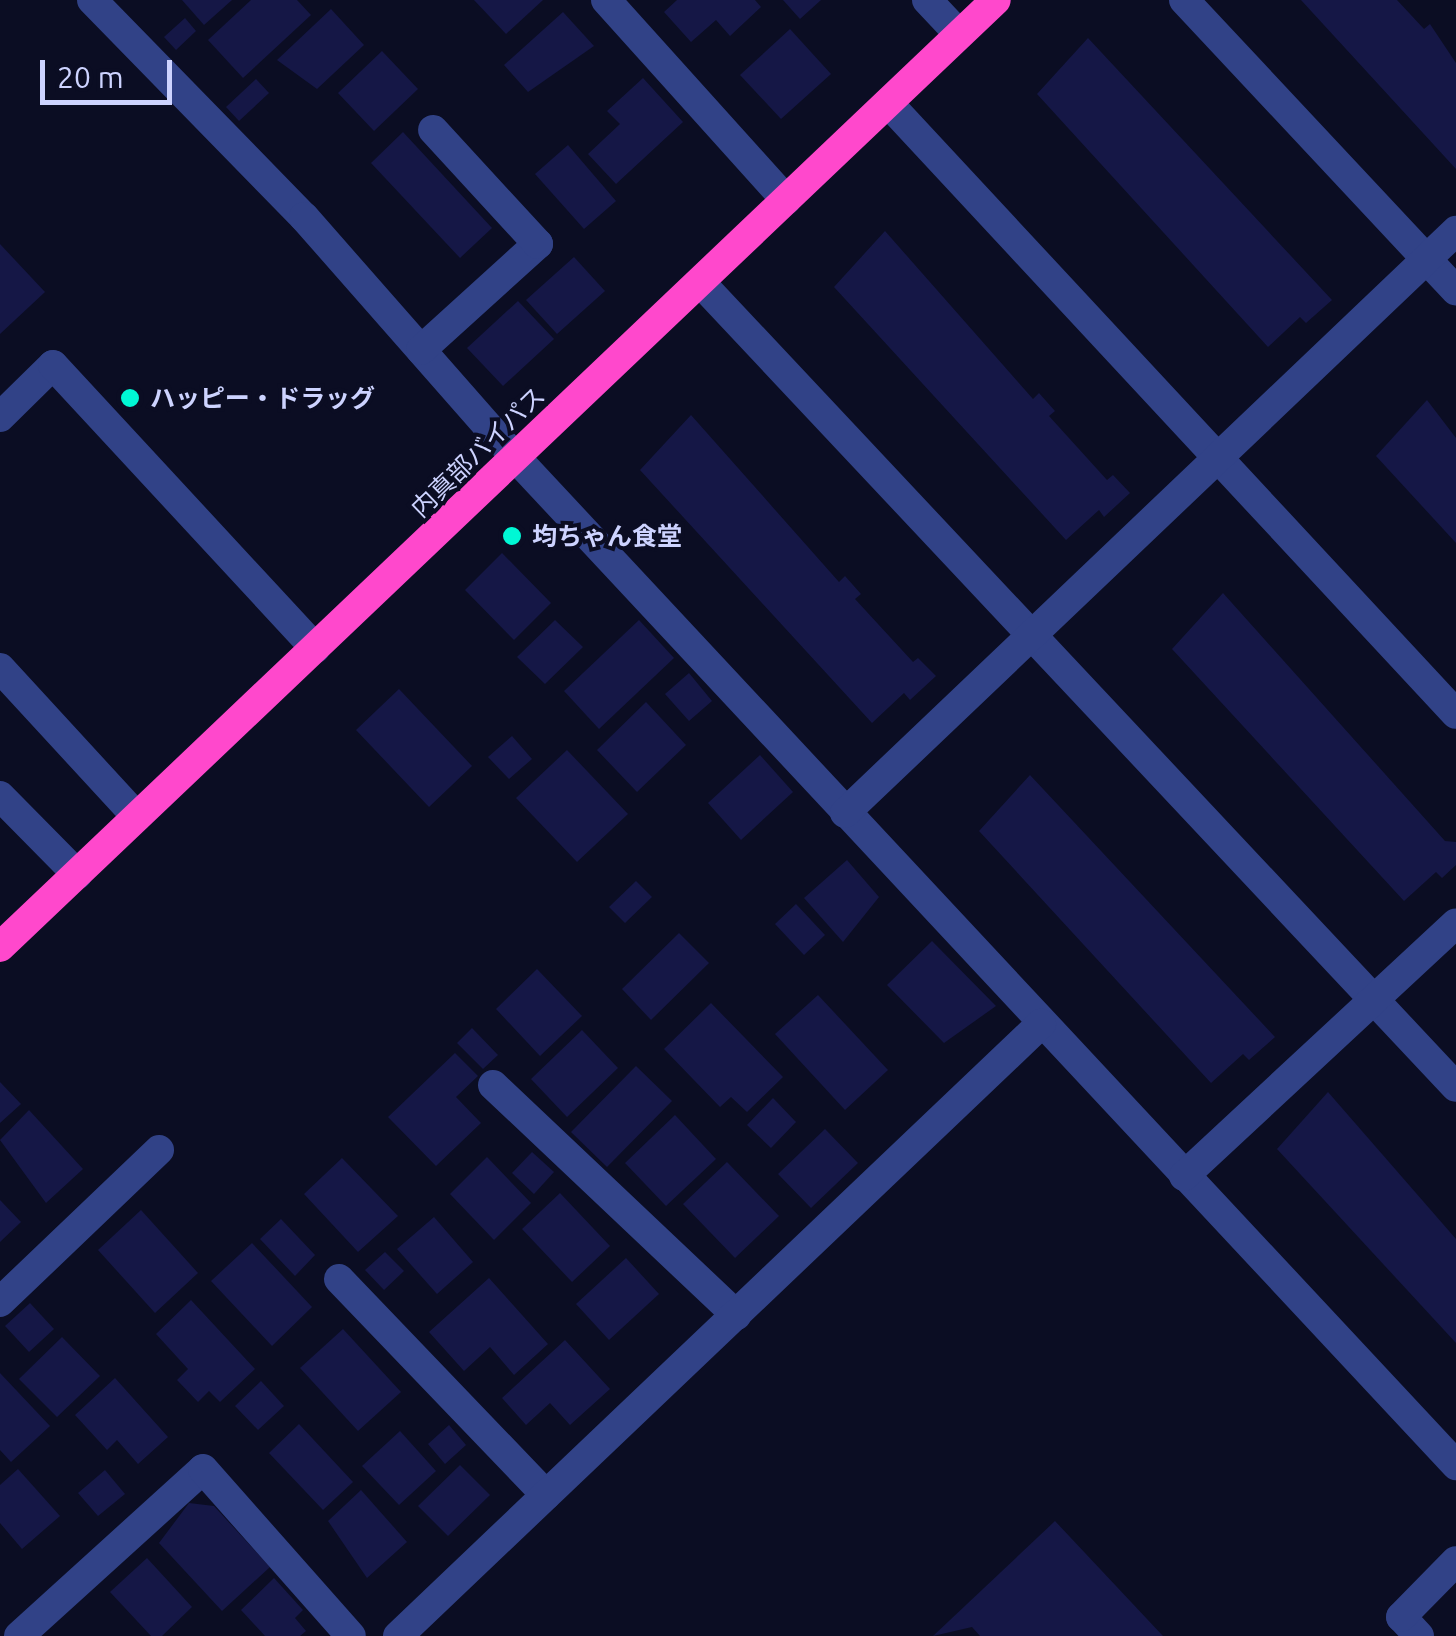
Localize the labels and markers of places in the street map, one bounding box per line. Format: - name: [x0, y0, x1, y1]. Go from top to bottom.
- place label: ハッピー・ドラッグ: [150, 383, 375, 413]
- marker: ハッピー・ドラッグ: [119, 387, 141, 409]
- place label: 均ちゃん食堂: [532, 521, 682, 551]
- marker: 均ちゃん食堂: [501, 525, 523, 547]

